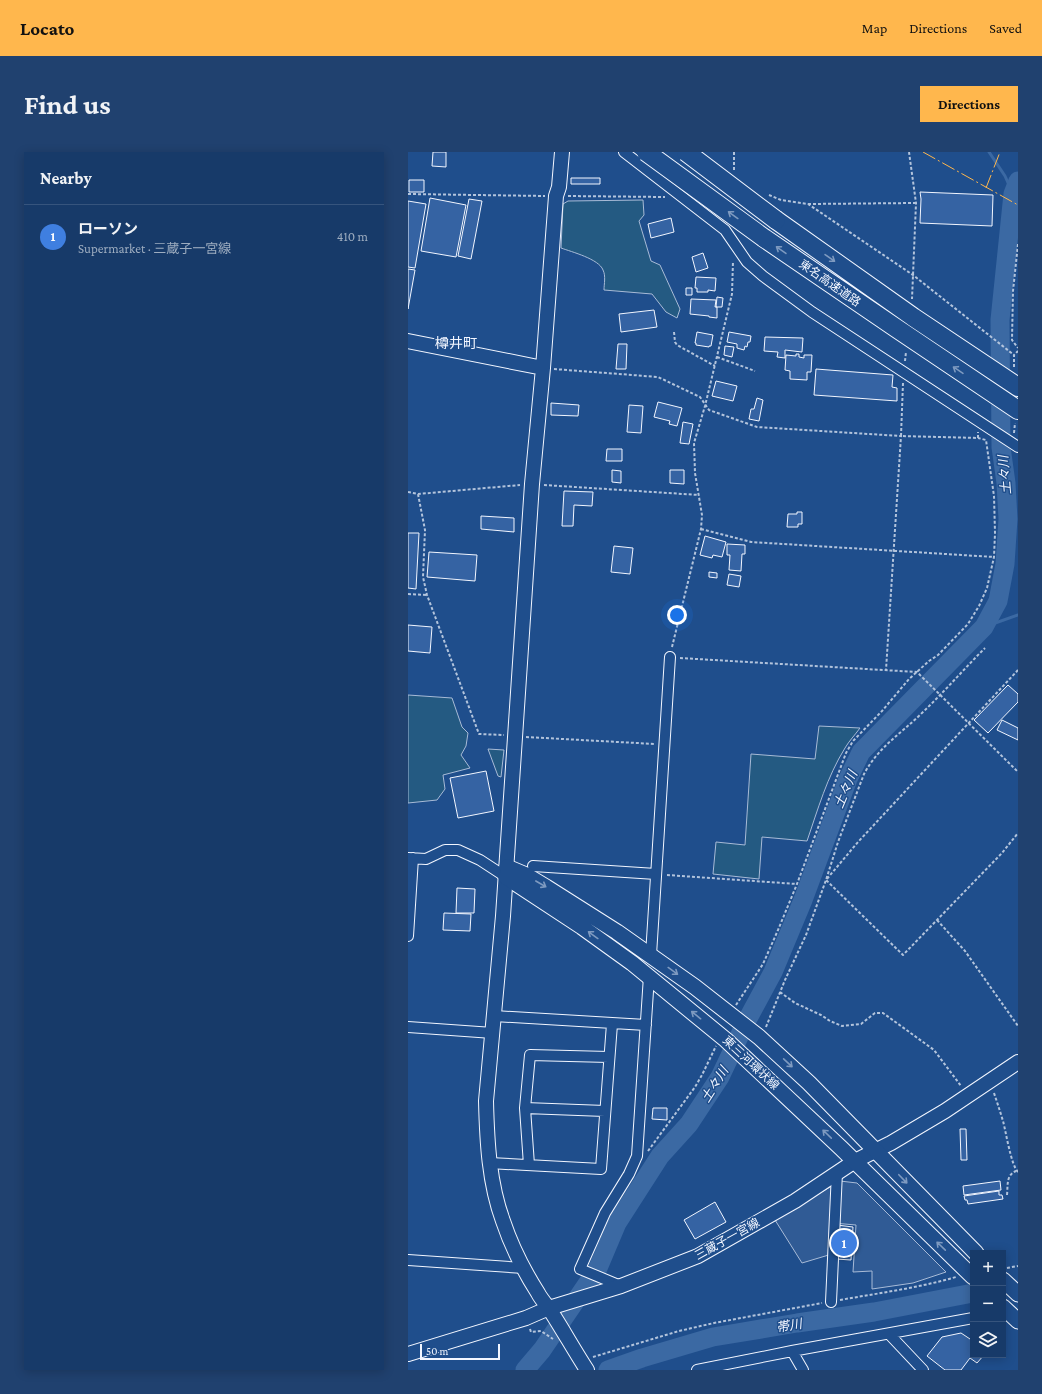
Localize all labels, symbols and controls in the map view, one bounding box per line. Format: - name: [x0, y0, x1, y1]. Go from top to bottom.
- text: Locato: [20, 18, 74, 39]
- text: Map: [862, 20, 887, 36]
- text: Directions: [909, 20, 967, 36]
- text: Saved: [989, 20, 1022, 36]
- button: Directions: [920, 86, 1018, 122]
- text: Find us: [24, 89, 111, 120]
- text: Nearby: [40, 169, 92, 188]
- one-way arrow: [727, 211, 738, 219]
- text: ローソン: [78, 221, 138, 237]
- text: 1: [51, 229, 55, 244]
- text: 410 m: [337, 229, 368, 244]
- text: Supermarket · 三蔵子一宮線: [78, 241, 231, 256]
- one-way arrow: [776, 246, 787, 254]
- one-way arrow: [825, 254, 836, 263]
- street label: 東名高速道路: [796, 257, 864, 309]
- district label: 樽井町: [435, 335, 477, 351]
- one-way arrow: [953, 366, 964, 374]
- water label: 土々川: [995, 453, 1014, 495]
- your location: [667, 605, 687, 625]
- water label: 土々川: [831, 766, 861, 810]
- one-way arrow: [535, 881, 547, 889]
- one-way arrow: [588, 931, 599, 939]
- one-way arrow: [668, 967, 679, 975]
- one-way arrow: [690, 1010, 701, 1019]
- street label: 東三河環状線: [720, 1033, 782, 1093]
- one-way arrow: [782, 1058, 792, 1067]
- water label: 土々川: [698, 1062, 732, 1105]
- one-way arrow: [822, 1129, 832, 1139]
- one-way arrow: [898, 1174, 908, 1184]
- street label: 三蔵子一宮線: [692, 1215, 762, 1263]
- pin: 1: [831, 1228, 857, 1258]
- one-way arrow: [936, 1241, 946, 1251]
- map controls: [970, 1250, 1006, 1358]
- button: +: [970, 1250, 1006, 1286]
- button: −: [970, 1286, 1006, 1322]
- water label: 帯川: [775, 1316, 805, 1335]
- button: layers: [970, 1322, 1006, 1358]
- scale bar: [420, 1342, 500, 1361]
- text: 50 m: [426, 1345, 448, 1357]

